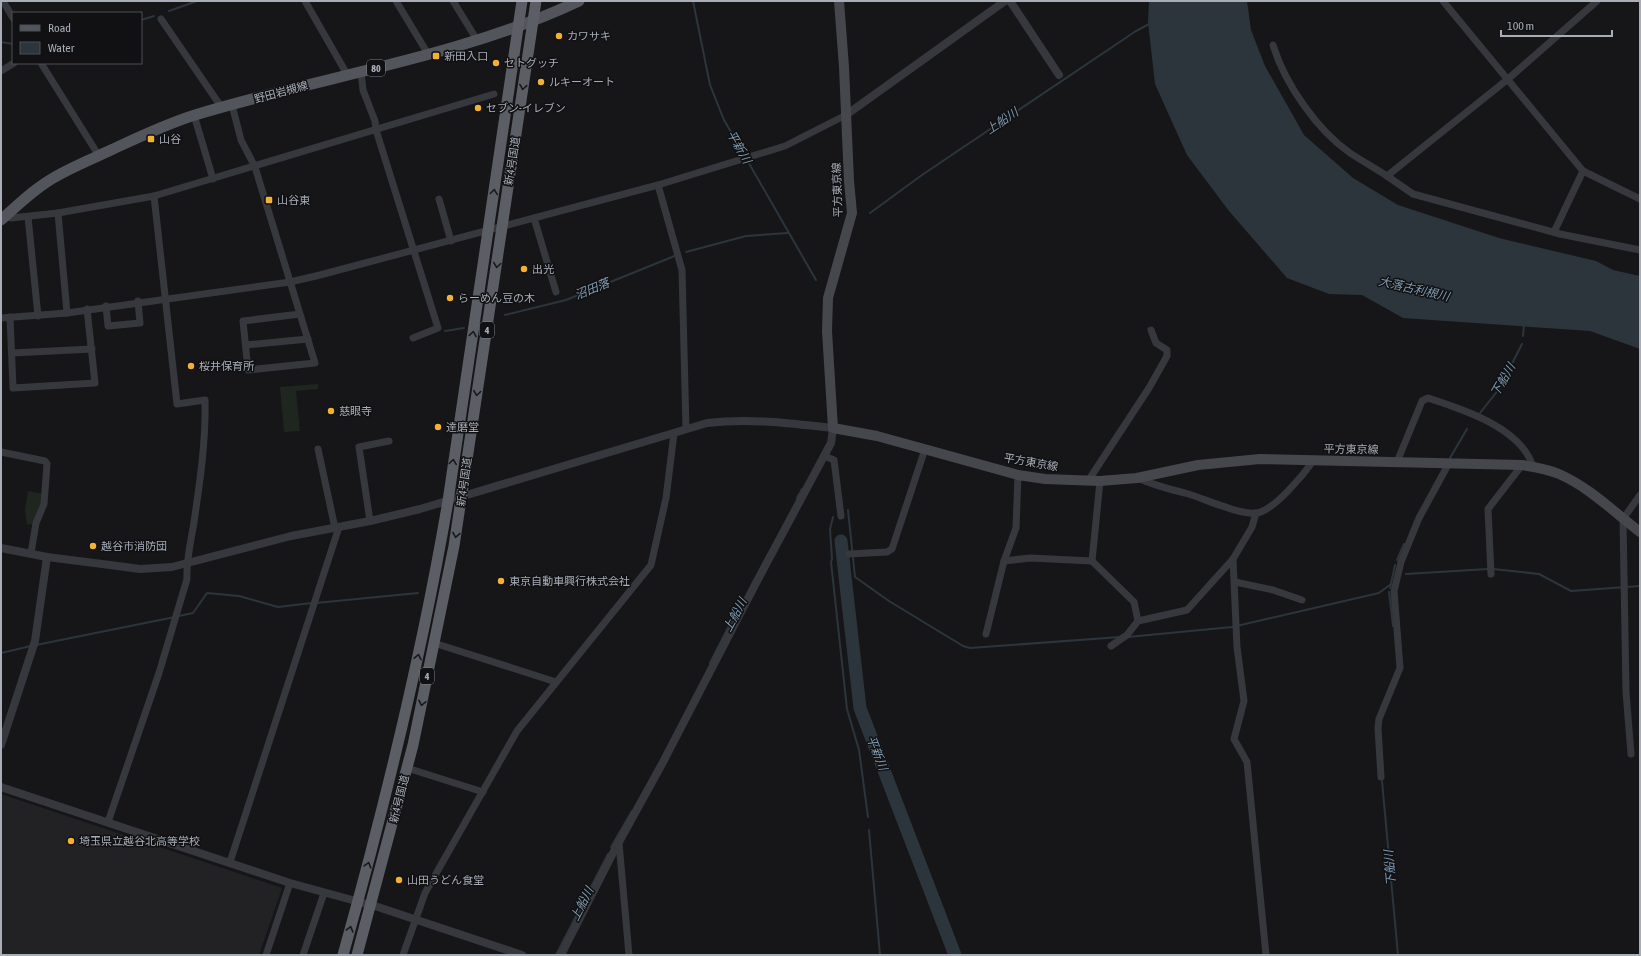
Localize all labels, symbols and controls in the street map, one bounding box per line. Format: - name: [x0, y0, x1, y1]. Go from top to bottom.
- legend: [12, 12, 142, 64]
- scale bar: [1501, 12, 1612, 38]
- text: 100 m: [1507, 19, 1534, 33]
- text: Road: [48, 21, 71, 35]
- place label: カワサキ: [567, 30, 611, 42]
- marker: カワサキ: [554, 31, 564, 41]
- text: Water: [48, 41, 75, 55]
- place label: 新田入口: [444, 50, 488, 62]
- marker: 新田入口: [431, 51, 441, 61]
- place label: セトグッチ: [504, 57, 559, 69]
- marker: セトグッチ: [491, 58, 501, 68]
- road number: 80: [367, 60, 385, 76]
- place label: ルキーオート: [549, 76, 615, 88]
- marker: ルキーオート: [536, 77, 546, 87]
- street label: 野田岩槻線: [253, 79, 309, 105]
- one-way arrow: [519, 84, 528, 91]
- place label: セブン-イレブン: [486, 102, 566, 114]
- marker: セブン-イレブン: [473, 103, 483, 113]
- water label: 上船川: [983, 104, 1022, 137]
- water label: 平新川: [724, 128, 755, 168]
- place label: 山谷: [159, 133, 181, 145]
- marker: 山谷: [146, 134, 156, 144]
- street label: 新4号国道: [502, 136, 522, 186]
- street label: 平方東京線: [830, 162, 844, 218]
- one-way arrow: [489, 189, 498, 195]
- place label: 山谷東: [277, 194, 310, 206]
- marker: 山谷東: [264, 195, 274, 205]
- one-way arrow: [493, 262, 502, 268]
- place label: 出光: [532, 263, 554, 275]
- marker: 出光: [519, 264, 529, 274]
- water label: 大落古利根川: [1377, 274, 1453, 304]
- water label: 沼田落: [573, 275, 613, 302]
- place label: らーめん豆の木: [458, 292, 535, 304]
- marker: らーめん豆の木: [445, 293, 455, 303]
- road number: 4: [480, 322, 494, 338]
- one-way arrow: [468, 331, 477, 337]
- water label: 下船川: [1488, 359, 1519, 399]
- place label: 桜井保育所: [199, 360, 255, 372]
- marker: 桜井保育所: [186, 361, 196, 371]
- one-way arrow: [473, 390, 482, 397]
- place label: 慈眼寺: [339, 405, 372, 417]
- marker: 慈眼寺: [326, 406, 336, 416]
- place label: 達磨堂: [446, 421, 479, 433]
- marker: 達磨堂: [433, 422, 443, 432]
- street label: 平方東京線: [1323, 443, 1379, 455]
- street label: 平方東京線: [1003, 451, 1059, 473]
- street label: 新4号国道: [455, 457, 473, 507]
- one-way arrow: [448, 459, 457, 465]
- one-way arrow: [452, 532, 460, 538]
- place label: 越谷市消防団: [101, 540, 167, 552]
- marker: 越谷市消防団: [88, 541, 98, 551]
- place label: 東京自動車興行株式会社: [509, 575, 630, 587]
- marker: 東京自動車興行株式会社: [496, 576, 506, 586]
- water label: 上船川: [720, 594, 751, 634]
- one-way arrow: [413, 654, 421, 660]
- road number: 4: [420, 668, 434, 684]
- one-way arrow: [418, 700, 426, 707]
- water label: 平新川: [864, 734, 891, 774]
- street label: 新4号国道: [387, 774, 411, 824]
- place label: 埼玉県立越谷北高等学校: [79, 835, 200, 847]
- marker: 埼玉県立越谷北高等学校: [66, 836, 76, 846]
- water label: 下船川: [1381, 847, 1399, 887]
- one-way arrow: [363, 862, 372, 869]
- place label: 山田うどん食堂: [407, 874, 484, 886]
- marker: 山田うどん食堂: [394, 875, 404, 885]
- water label: 上船川: [568, 883, 597, 923]
- one-way arrow: [346, 926, 354, 932]

